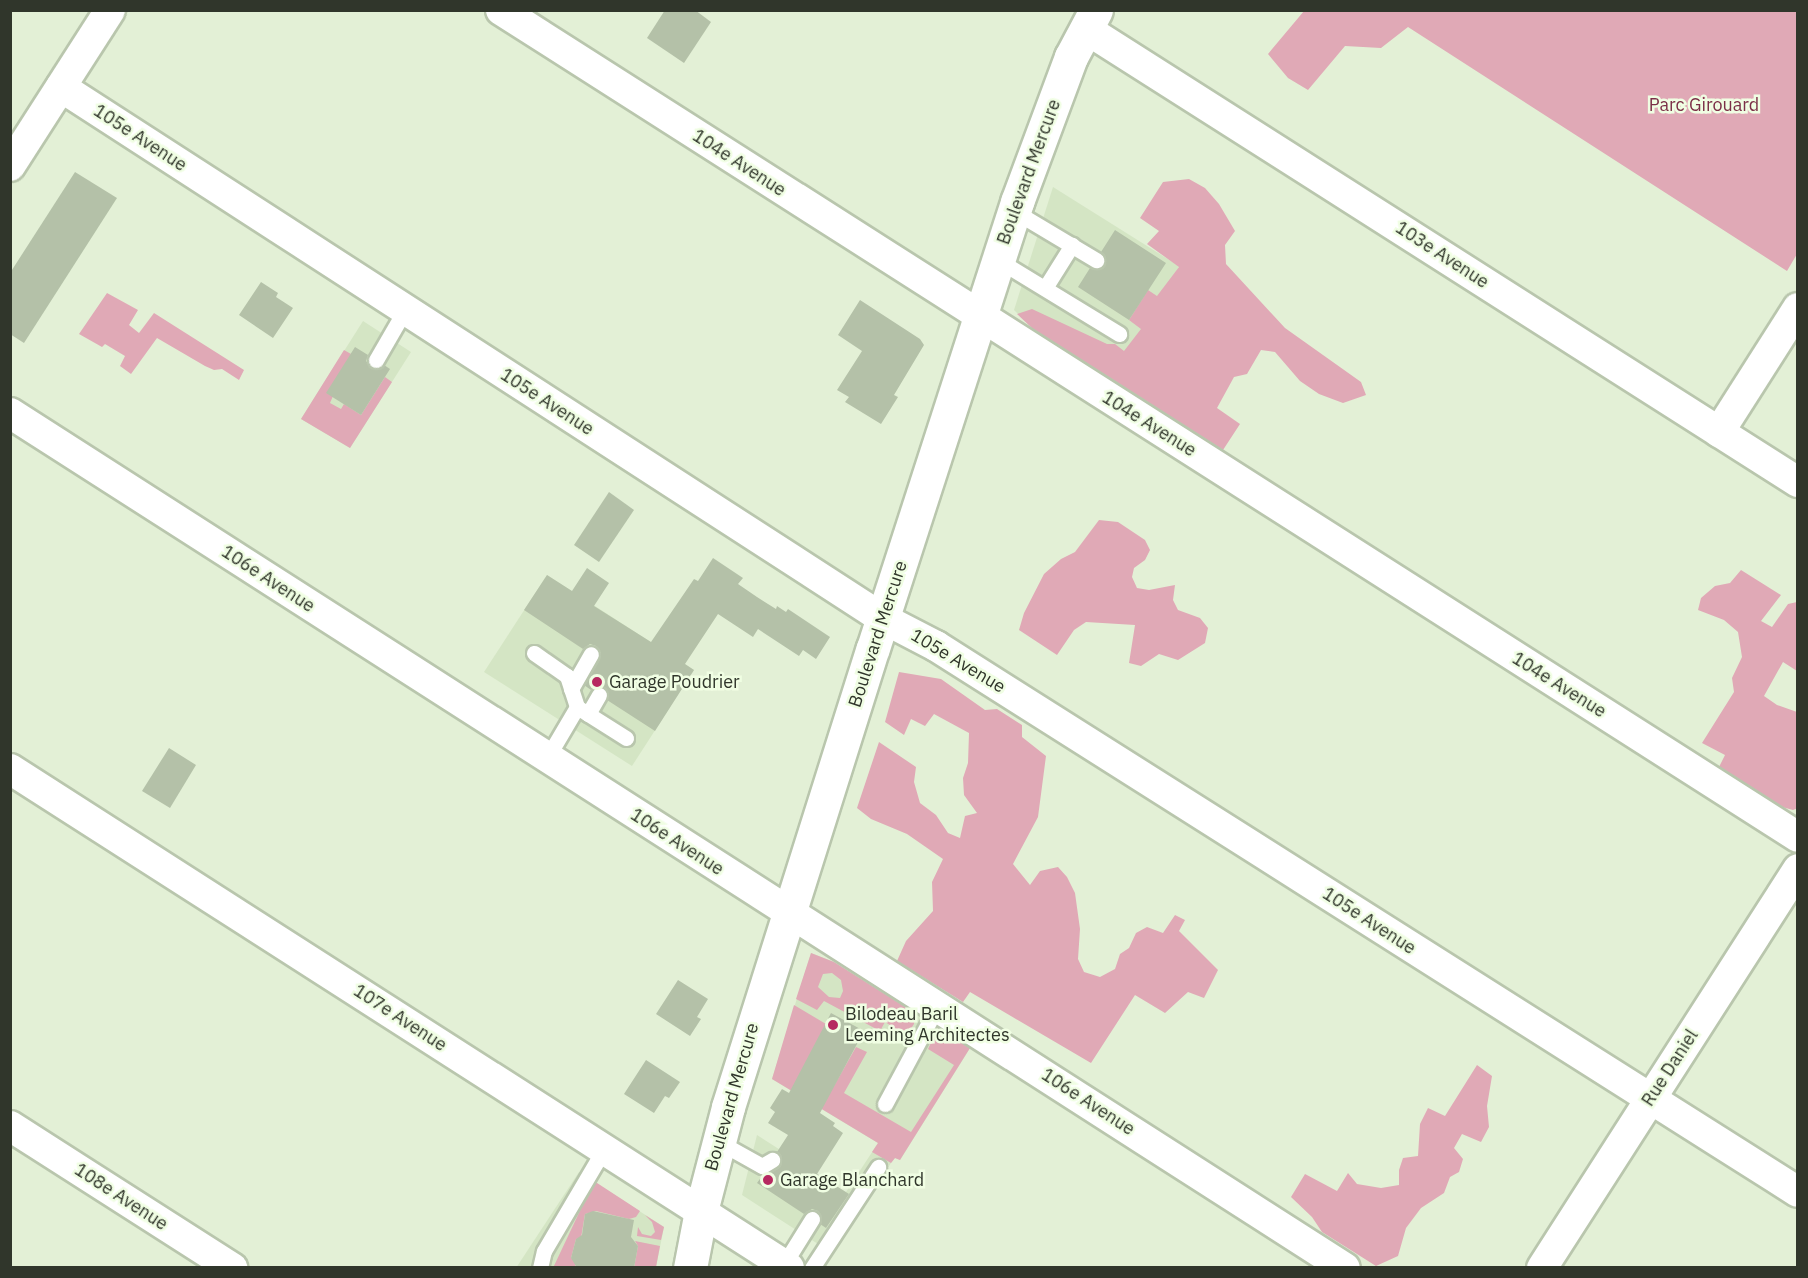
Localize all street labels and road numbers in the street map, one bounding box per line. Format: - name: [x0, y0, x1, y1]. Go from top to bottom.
- street label: Boulevard Mercure: [993, 96, 1065, 248]
- street label: 105e Avenue: [89, 100, 191, 176]
- street label: 104e Avenue: [688, 125, 790, 201]
- street label: 103e Avenue: [1391, 217, 1493, 293]
- street label: 105e Avenue: [496, 364, 598, 440]
- street label: 104e Avenue: [1098, 387, 1200, 461]
- street label: 106e Avenue: [217, 541, 319, 617]
- street label: Boulevard Mercure: [844, 558, 912, 710]
- street label: 105e Avenue: [907, 624, 1009, 698]
- street label: 104e Avenue: [1508, 648, 1610, 722]
- street label: 106e Avenue: [626, 804, 728, 880]
- street label: 105e Avenue: [1318, 883, 1420, 959]
- street label: 107e Avenue: [349, 980, 451, 1056]
- street label: Boulevard Mercure: [701, 1021, 763, 1173]
- street label: Rue Daniel: [1637, 1026, 1703, 1110]
- street label: 106e Avenue: [1037, 1064, 1139, 1140]
- street label: 108e Avenue: [70, 1159, 172, 1235]

